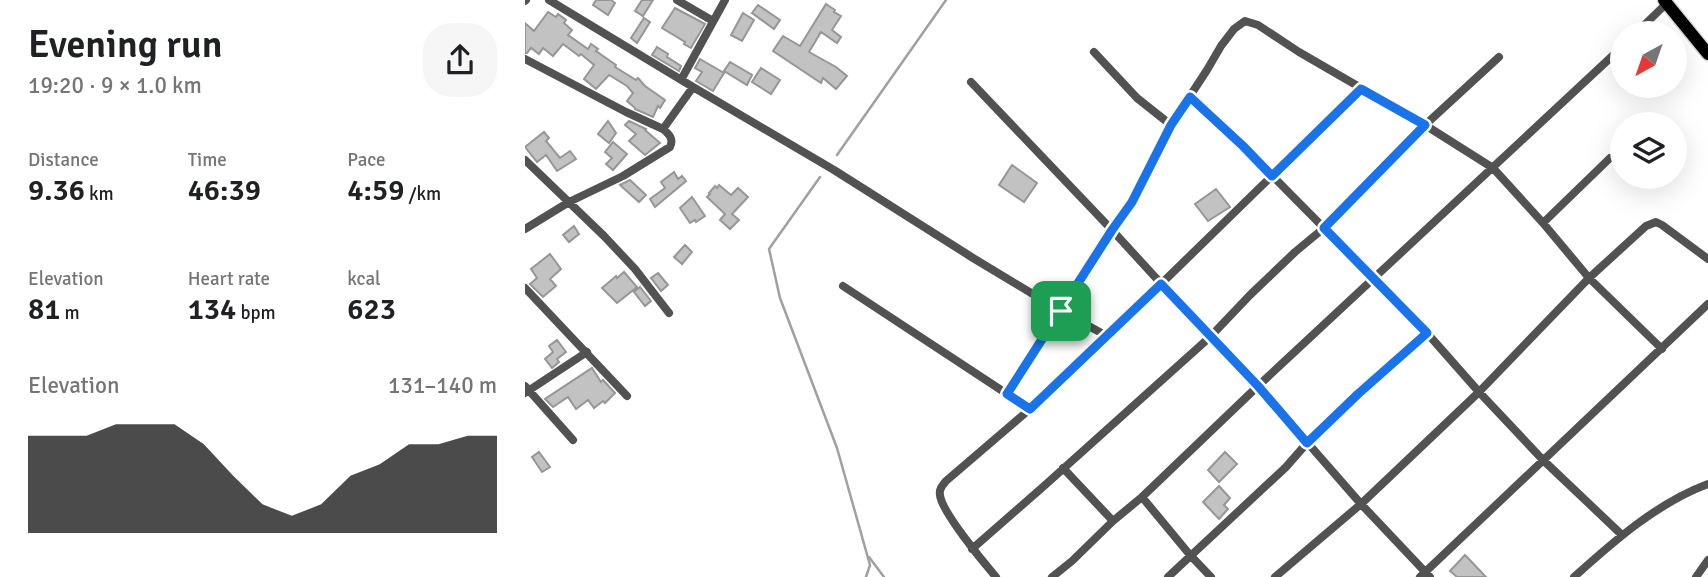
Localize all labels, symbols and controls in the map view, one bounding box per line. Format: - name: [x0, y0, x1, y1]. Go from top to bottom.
- text: Evening run: [28, 21, 222, 68]
- north arrow: [1610, 21, 1687, 98]
- map controls: [1610, 21, 1687, 189]
- button: share: [423, 23, 497, 97]
- text: 19:20 · 9 × 1.0 km: [28, 71, 202, 100]
- button: layers: [1610, 112, 1687, 189]
- text: Distance: [28, 148, 99, 172]
- text: Time: [188, 148, 227, 172]
- text: Pace: [347, 148, 386, 172]
- text: 9.36: [28, 172, 85, 209]
- text: 46:39: [188, 172, 261, 209]
- text: 4:59: [347, 172, 404, 209]
- text: km: [85, 182, 114, 206]
- text: /km: [404, 182, 441, 206]
- text: Elevation: [28, 267, 104, 291]
- text: Heart rate: [188, 267, 270, 291]
- text: kcal: [347, 267, 381, 291]
- pin: [1031, 281, 1091, 341]
- text: 81: [28, 291, 60, 328]
- text: 134: [188, 291, 236, 328]
- text: 623: [347, 291, 396, 328]
- icon: arrive: [1042, 292, 1080, 330]
- text: m: [60, 301, 80, 325]
- text: bpm: [236, 301, 276, 325]
- text: Elevation: [28, 371, 120, 400]
- text: 131–140 m: [388, 371, 497, 400]

